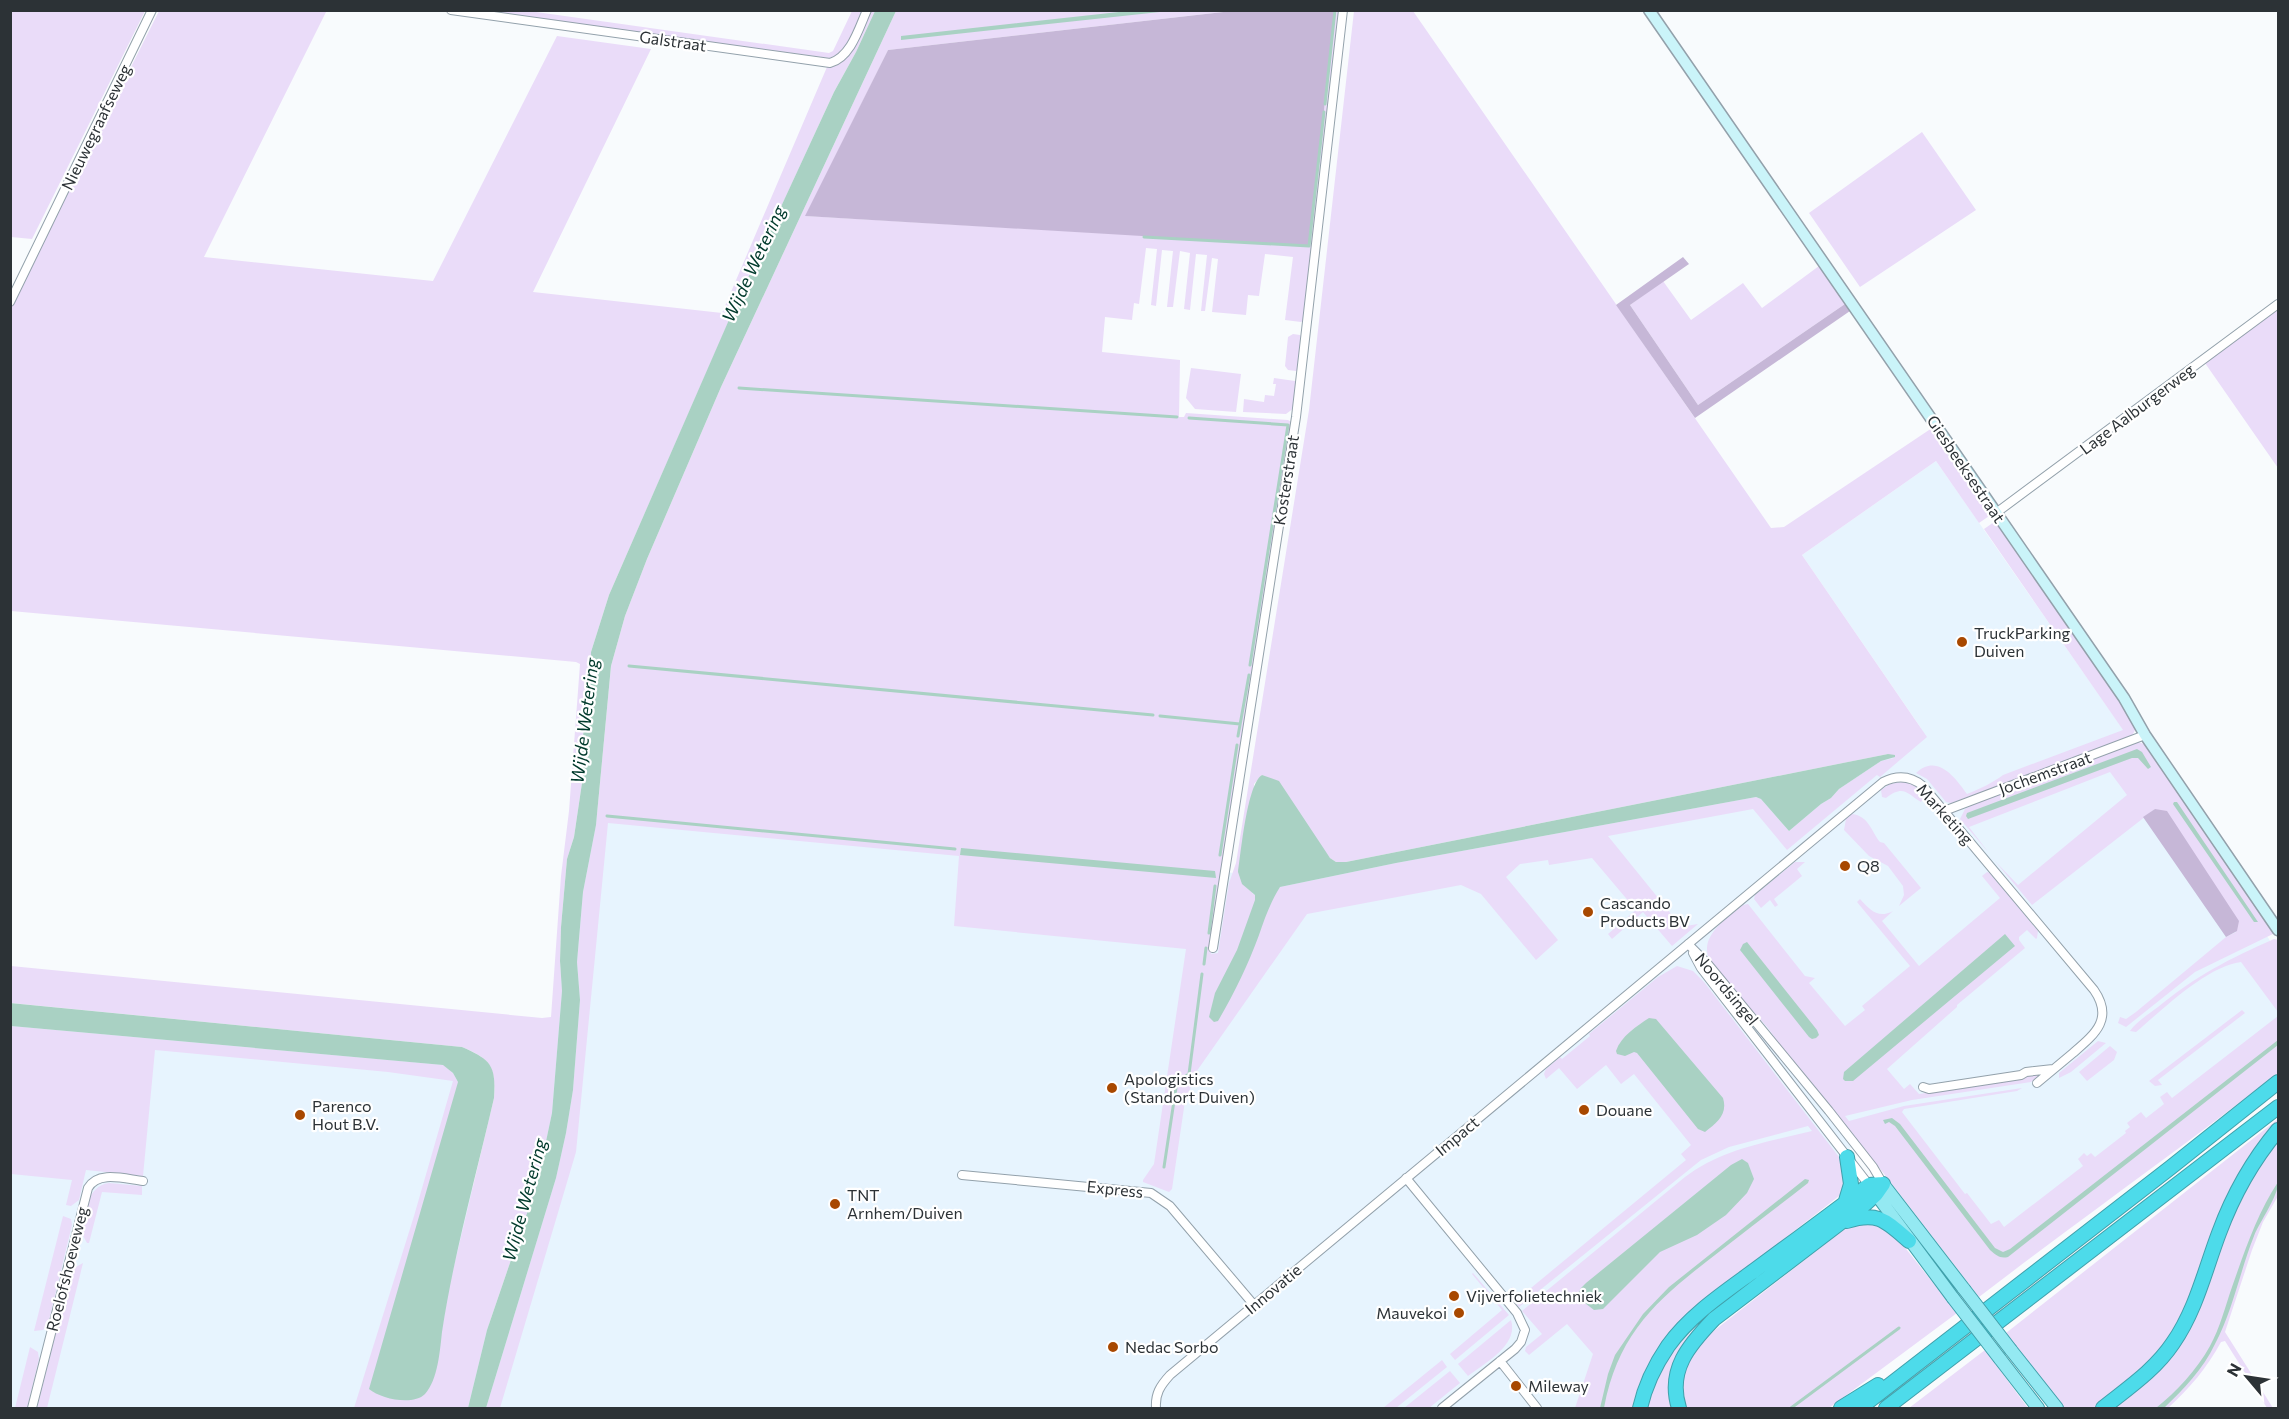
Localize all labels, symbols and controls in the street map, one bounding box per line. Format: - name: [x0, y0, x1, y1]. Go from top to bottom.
- street label: Galstraat: [638, 26, 708, 55]
- street label: Nieuwegraafseweg: [57, 61, 134, 193]
- water label: Wijde Wetering: [716, 201, 790, 325]
- street label: Lage Aalburgerweg: [2076, 359, 2198, 458]
- street label: Giesbeeksestraat: [1923, 411, 2010, 526]
- street label: Kosterstraat: [1269, 433, 1302, 526]
- place label: TruckParking Duiven: [1974, 623, 2071, 660]
- marker: TruckParking Duiven: [1955, 635, 1969, 649]
- water label: Wijde Wetering: [565, 656, 603, 785]
- street label: Jochemstraat: [1996, 747, 2094, 798]
- street label: Marketing: [1913, 779, 1978, 848]
- place label: Q8: [1857, 856, 1880, 875]
- marker: Q8: [1838, 859, 1852, 873]
- place label: Cascando Products BV: [1600, 893, 1690, 930]
- marker: Cascando Products BV: [1581, 905, 1595, 919]
- street label: Noordsingel: [1692, 949, 1763, 1029]
- place label: Apologistics (Standort Duiven): [1124, 1069, 1255, 1106]
- marker: Apologistics (Standort Duiven): [1105, 1081, 1119, 1095]
- place label: Parenco Hout B.V.: [312, 1096, 379, 1133]
- place label: Douane: [1596, 1100, 1652, 1119]
- marker: Douane: [1577, 1103, 1591, 1117]
- marker: Parenco Hout B.V.: [293, 1108, 307, 1122]
- street label: Impact: [1431, 1112, 1483, 1159]
- water label: Wijde Wetering: [497, 1135, 551, 1264]
- street label: Express: [1086, 1176, 1144, 1201]
- place label: TNT Arnhem/Duiven: [847, 1185, 963, 1222]
- marker: TNT Arnhem/Duiven: [828, 1197, 842, 1211]
- street label: Roelofshoeveweg: [42, 1204, 91, 1333]
- street label: Innovatie: [1241, 1260, 1305, 1318]
- place label: Vijverfolietechniek: [1466, 1286, 1603, 1305]
- marker: Vijverfolietechniek: [1447, 1289, 1461, 1303]
- place label: Mauvekoi: [1376, 1303, 1447, 1322]
- marker: Mauvekoi: [1452, 1306, 1466, 1320]
- place label: Nedac Sorbo: [1125, 1337, 1218, 1356]
- marker: Nedac Sorbo: [1106, 1340, 1120, 1354]
- north arrow: [2217, 1347, 2277, 1407]
- text: N: [2222, 1360, 2245, 1379]
- place label: Mileway: [1528, 1376, 1589, 1395]
- marker: Mileway: [1509, 1379, 1523, 1393]

